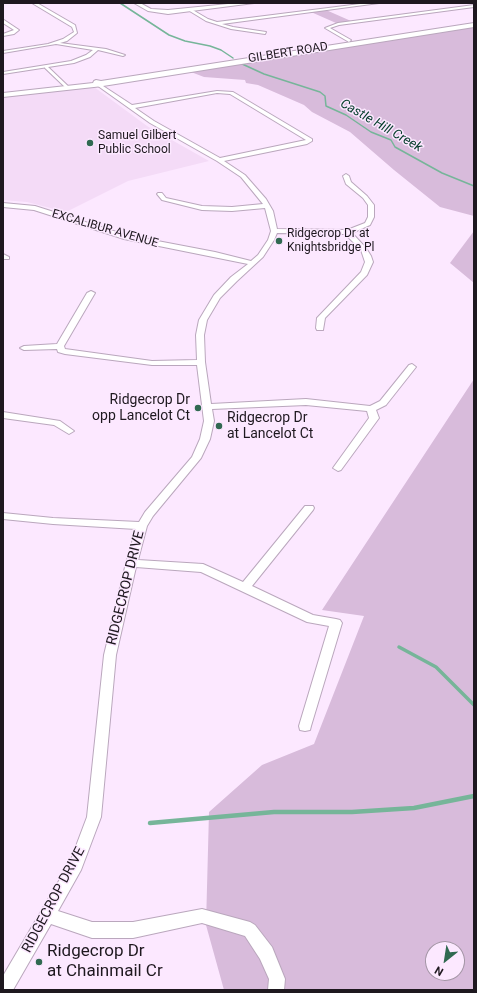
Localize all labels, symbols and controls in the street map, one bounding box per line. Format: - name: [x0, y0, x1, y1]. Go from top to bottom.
- street label: GILBERT ROAD: [247, 40, 329, 66]
- water label: Castle Hill Creek: [337, 96, 425, 156]
- place label: Samuel Gilbert Public School: [98, 129, 176, 157]
- marker: Samuel Gilbert Public School: [85, 138, 95, 148]
- street label: EXCALIBUR AVENUE: [50, 207, 160, 251]
- place label: Ridgecrop Dr at Knightsbridge Pl: [287, 227, 374, 255]
- marker: Ridgecrop Dr at Knightsbridge Pl: [274, 236, 284, 246]
- place label: Ridgecrop Dr opp Lancelot Ct: [92, 392, 190, 424]
- marker: Ridgecrop Dr opp Lancelot Ct: [193, 403, 203, 413]
- place label: Ridgecrop Dr at Lancelot Ct: [227, 410, 313, 442]
- marker: Ridgecrop Dr at Lancelot Ct: [214, 421, 224, 431]
- street label: RIDGECROP DRIVE: [104, 529, 148, 647]
- street label: RIDGECROP DRIVE: [19, 844, 89, 956]
- north arrow: [425, 941, 465, 981]
- place label: Ridgecrop Dr at Chainmail Cr: [47, 942, 163, 982]
- marker: Ridgecrop Dr at Chainmail Cr: [34, 957, 44, 967]
- text: N: [433, 963, 446, 979]

